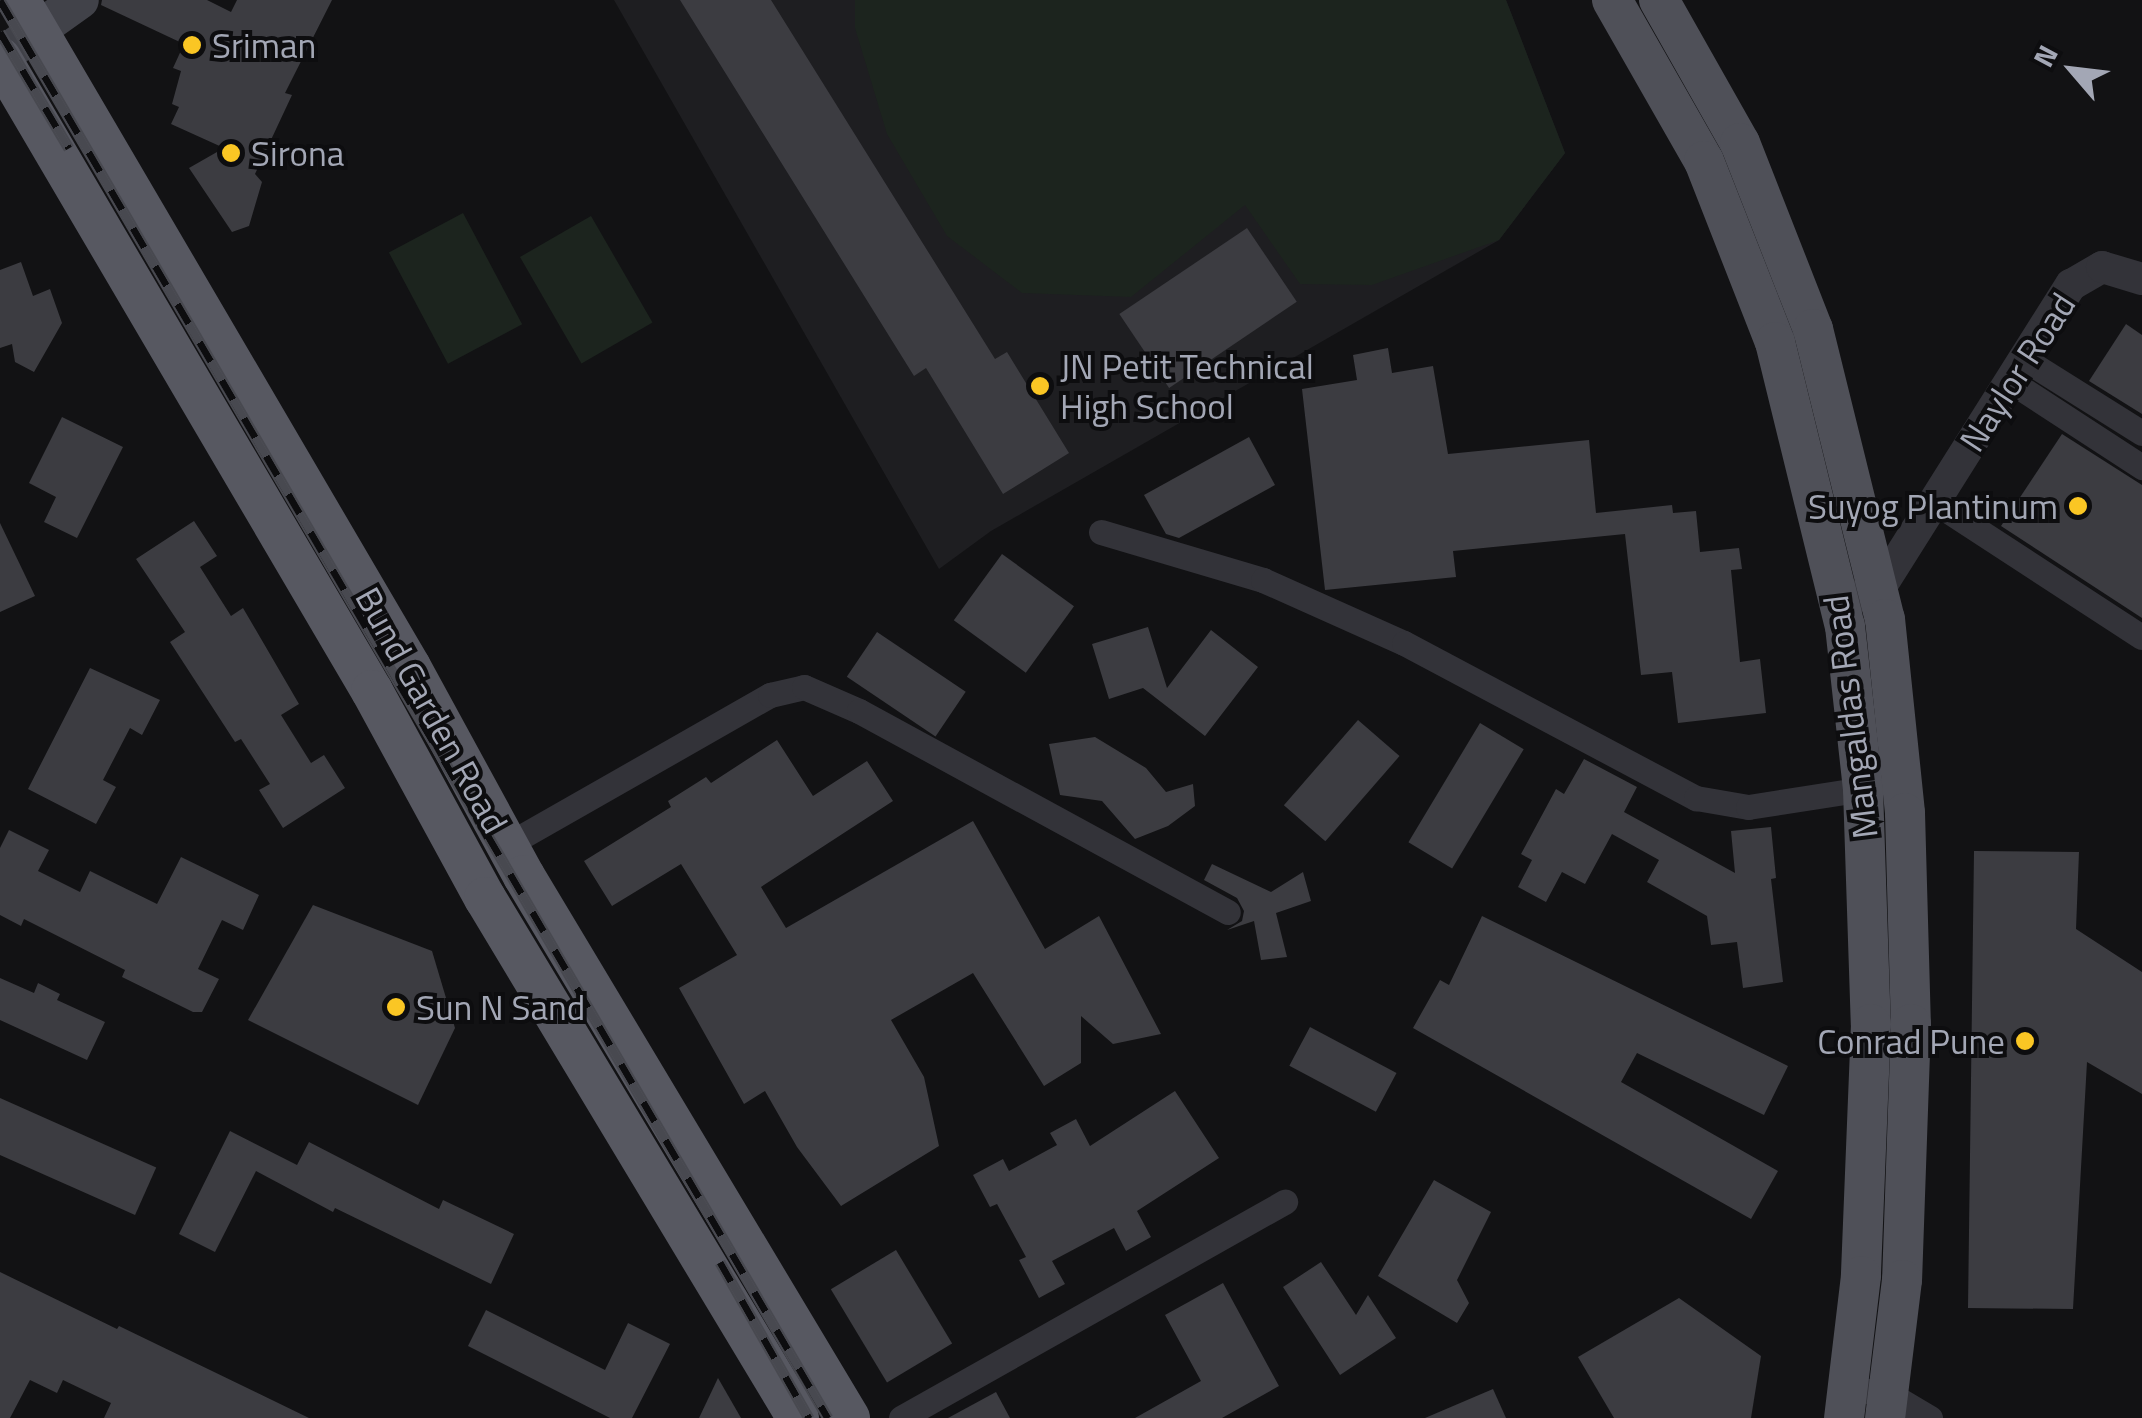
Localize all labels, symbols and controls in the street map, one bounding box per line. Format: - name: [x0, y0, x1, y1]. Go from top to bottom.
- north arrow: [2022, 20, 2122, 120]
- place label: Sriman: [212, 24, 316, 66]
- marker: Sriman: [181, 34, 203, 56]
- text: N: [2022, 37, 2069, 74]
- place label: Sirona: [251, 132, 344, 174]
- marker: Sirona: [220, 142, 242, 164]
- street label: Naylor Road: [1950, 285, 2084, 459]
- place label: JN Petit Technical High School: [1060, 345, 1314, 427]
- marker: JN Petit Technical High School: [1029, 375, 1051, 397]
- place label: Suyog Plantinum: [1808, 485, 2058, 527]
- marker: Suyog Plantinum: [2067, 495, 2089, 517]
- street label: Bund Garden Road: [347, 580, 517, 840]
- street label: Mangaldas Road: [1814, 593, 1886, 841]
- place label: Sun N Sand: [416, 986, 585, 1028]
- marker: Sun N Sand: [385, 996, 407, 1018]
- place label: Conrad Pune: [1817, 1020, 2005, 1062]
- marker: Conrad Pune: [2014, 1030, 2036, 1052]

